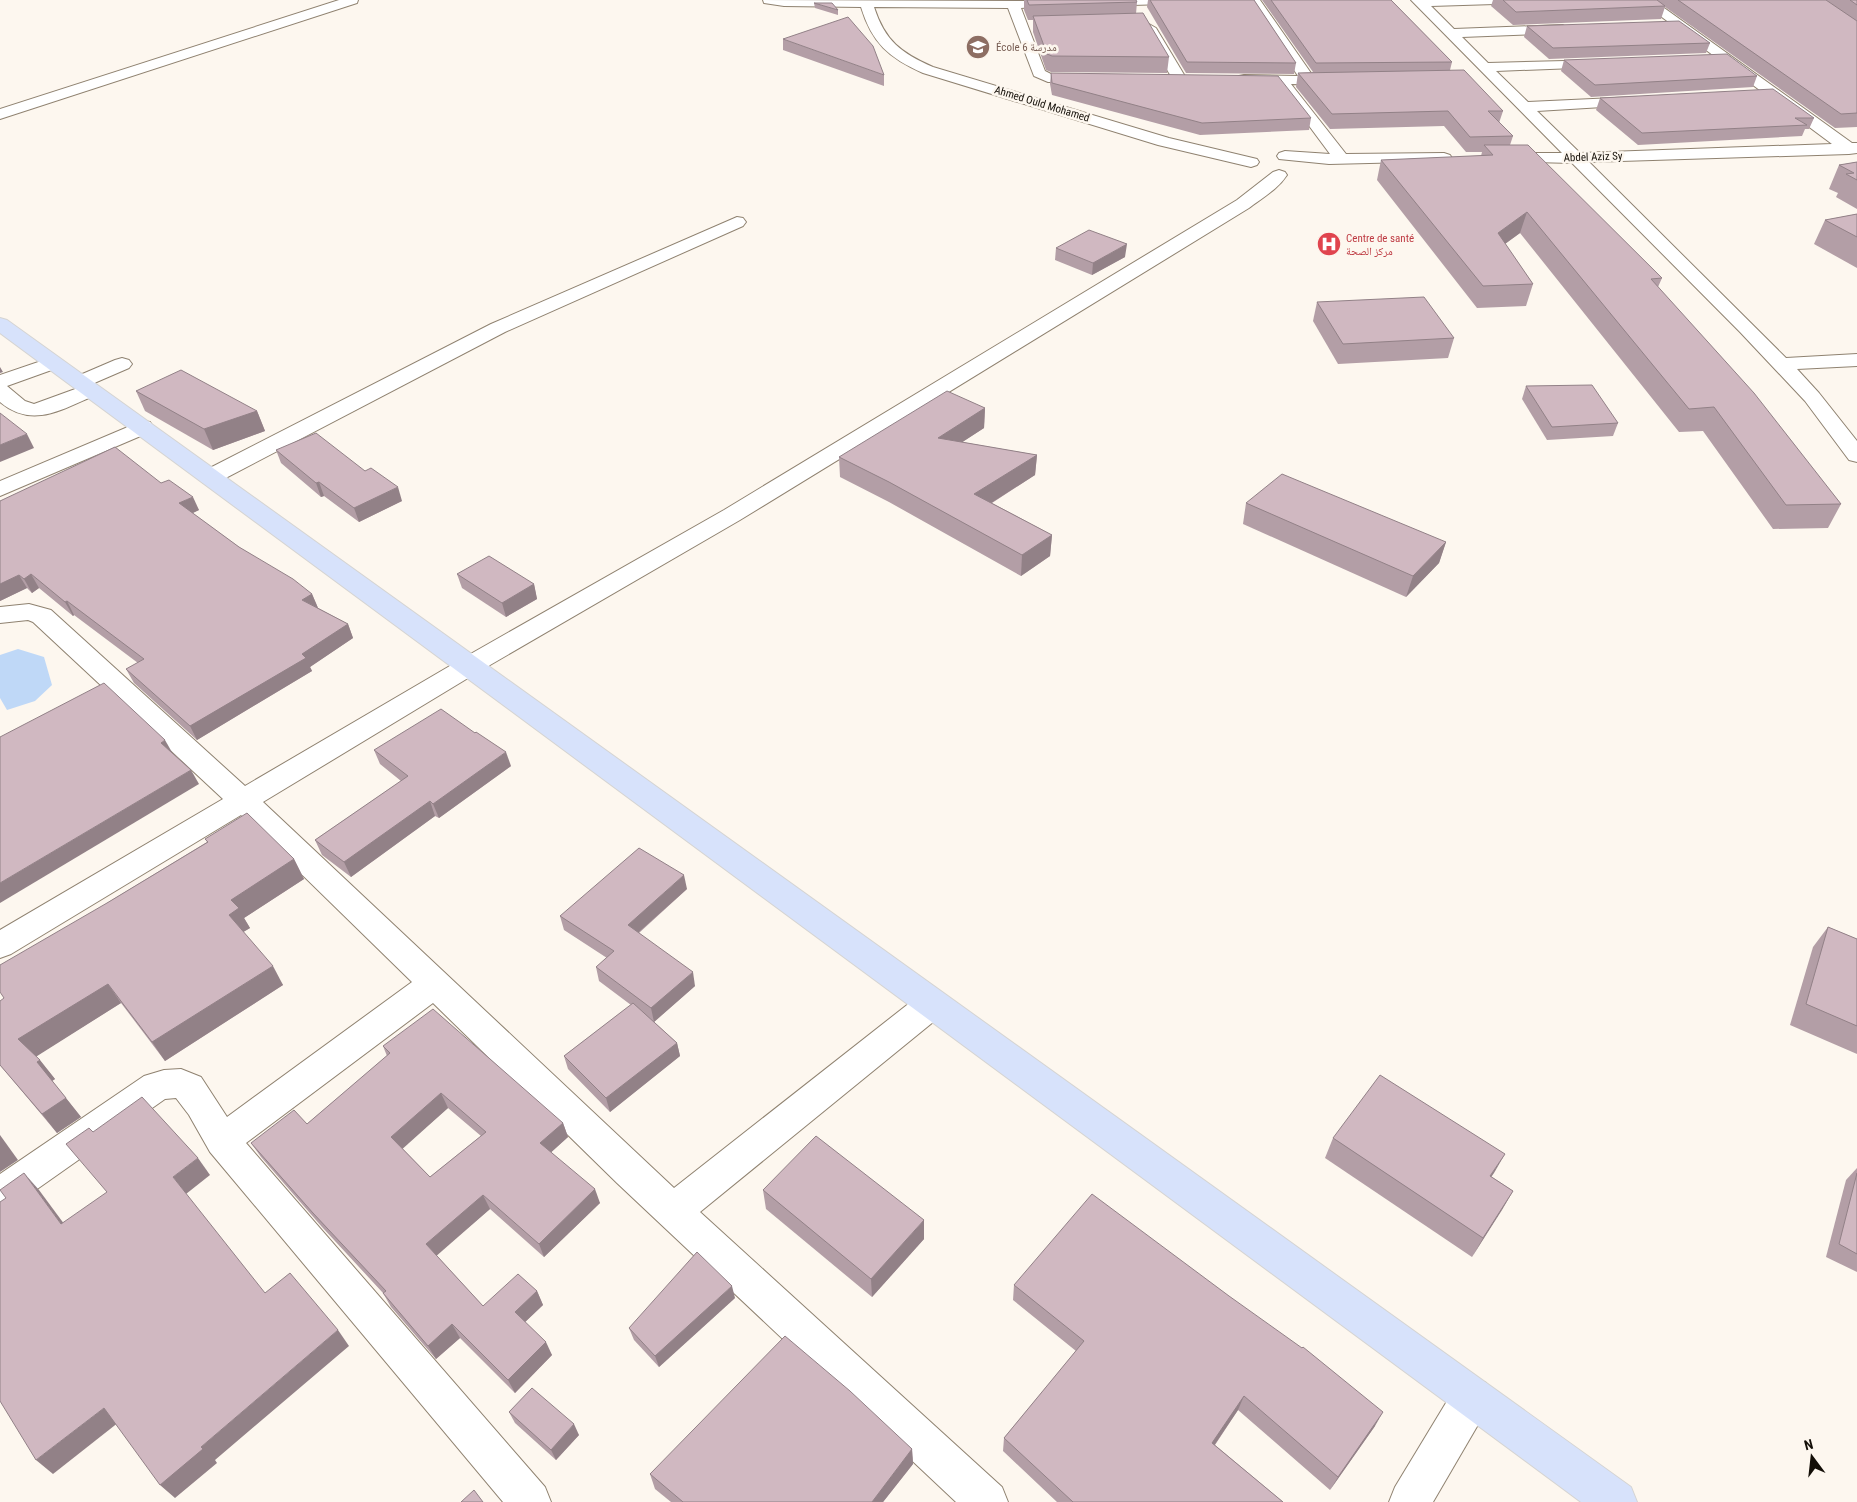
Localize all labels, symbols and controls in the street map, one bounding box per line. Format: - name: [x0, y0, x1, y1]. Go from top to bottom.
- school or university icon: École 6 مدرسة: [965, 34, 991, 60]
- place label: École 6 مدرسة: [996, 41, 1057, 54]
- street label: Ahmed Ould Mohamed: [993, 83, 1091, 125]
- street label: Abdel Aziz Sy: [1563, 149, 1623, 165]
- hospital icon: Centre de santé مركز الصحة: [1316, 231, 1342, 257]
- place label: Centre de santé مركز الصحة: [1346, 232, 1414, 258]
- north arrow: [1787, 1432, 1837, 1482]
- text: N: [1802, 1436, 1815, 1453]

